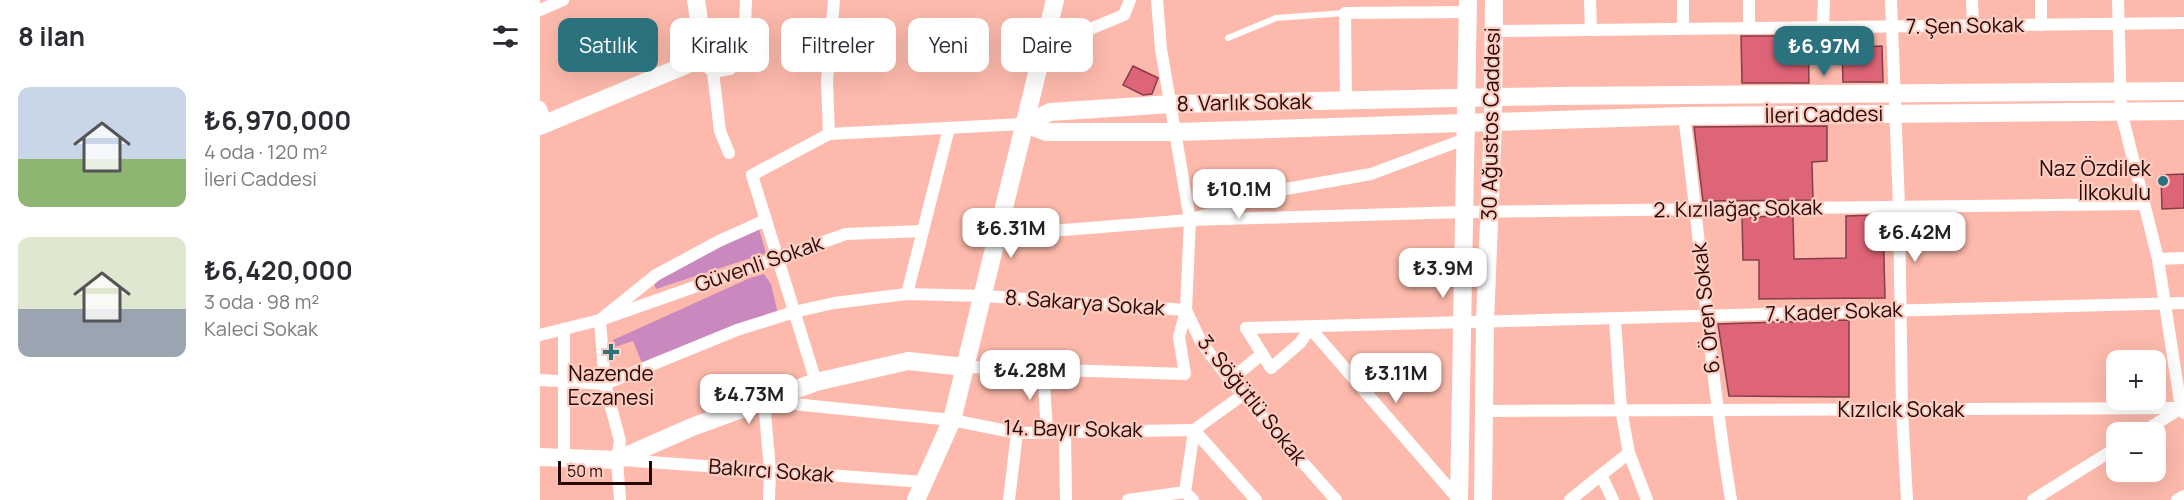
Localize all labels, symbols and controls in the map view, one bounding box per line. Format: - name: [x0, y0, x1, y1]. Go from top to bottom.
- street label: 7. Şen Sokak: [1906, 10, 2025, 40]
- text: 8 ilan: [18, 18, 85, 54]
- chip: Satılık: [558, 18, 658, 72]
- chip: Kiralık: [670, 18, 769, 72]
- chip: Filtreler: [781, 18, 896, 72]
- chip: Yeni: [908, 18, 989, 72]
- chip: Daire: [1001, 18, 1093, 72]
- icon: filters: [489, 20, 522, 53]
- pin: ₺6.97M: [1775, 26, 1873, 77]
- street label: 30 Ağustos Caddesi: [1474, 27, 1506, 221]
- text: ₺6.97M: [1788, 32, 1860, 59]
- street label: 8. Varlık Sokak: [1176, 87, 1312, 117]
- street label: İleri Caddesi: [1764, 99, 1883, 129]
- text: ₺6,970,000: [204, 102, 351, 138]
- icon: home: [66, 111, 138, 183]
- text: 4 oda · 120 m²: [204, 138, 327, 165]
- place label: Naz Özdilek İlkokulu: [2039, 154, 2152, 206]
- text: İleri Caddesi: [204, 165, 317, 192]
- pin: ₺10.1M: [1190, 169, 1288, 220]
- marker: Naz Özdilek İlkokulu: [2156, 174, 2170, 188]
- text: ₺10.1M: [1207, 175, 1271, 202]
- street label: 2. Kızılağaç Sokak: [1653, 193, 1823, 223]
- pin: ₺6.31M: [962, 208, 1060, 259]
- pin: ₺6.42M: [1866, 212, 1964, 263]
- text: ₺6.31M: [976, 214, 1046, 241]
- text: ₺6.42M: [1879, 218, 1951, 245]
- street label: Güvenli Sokak: [691, 228, 827, 298]
- street label: 6. Ören Sokak: [1684, 241, 1726, 375]
- pin: ₺3.9M: [1401, 248, 1485, 299]
- text: ₺6,420,000: [204, 252, 353, 288]
- text: ₺3.9M: [1413, 254, 1473, 281]
- icon: home: [66, 261, 138, 333]
- street label: 8. Sakarya Sokak: [1004, 282, 1167, 322]
- text: 3 oda · 98 m²: [204, 288, 319, 315]
- street label: 7. Kader Sokak: [1765, 295, 1904, 327]
- text: Kaleci Sokak: [204, 315, 318, 342]
- street label: 3. Söğütlü Sokak: [1192, 329, 1314, 471]
- marker: Nazende Eczanesi: [604, 345, 618, 359]
- pin: ₺4.28M: [981, 350, 1079, 401]
- map controls: [2106, 350, 2166, 482]
- button: +: [2106, 350, 2166, 410]
- pin: ₺3.11M: [1347, 353, 1445, 404]
- text: ₺4.28M: [994, 356, 1066, 383]
- place label: Nazende Eczanesi: [568, 359, 654, 411]
- text: ₺3.11M: [1364, 359, 1428, 386]
- pin: ₺4.73M: [700, 374, 798, 425]
- text: ₺4.73M: [714, 380, 784, 407]
- street label: Kızılcık Sokak: [1838, 395, 1965, 423]
- street label: 14. Bayır Sokak: [1003, 413, 1143, 443]
- button: −: [2106, 422, 2166, 482]
- street label: Bakırcı Sokak: [707, 452, 835, 488]
- scale bar: [558, 458, 652, 486]
- text: 50 m: [567, 460, 603, 482]

